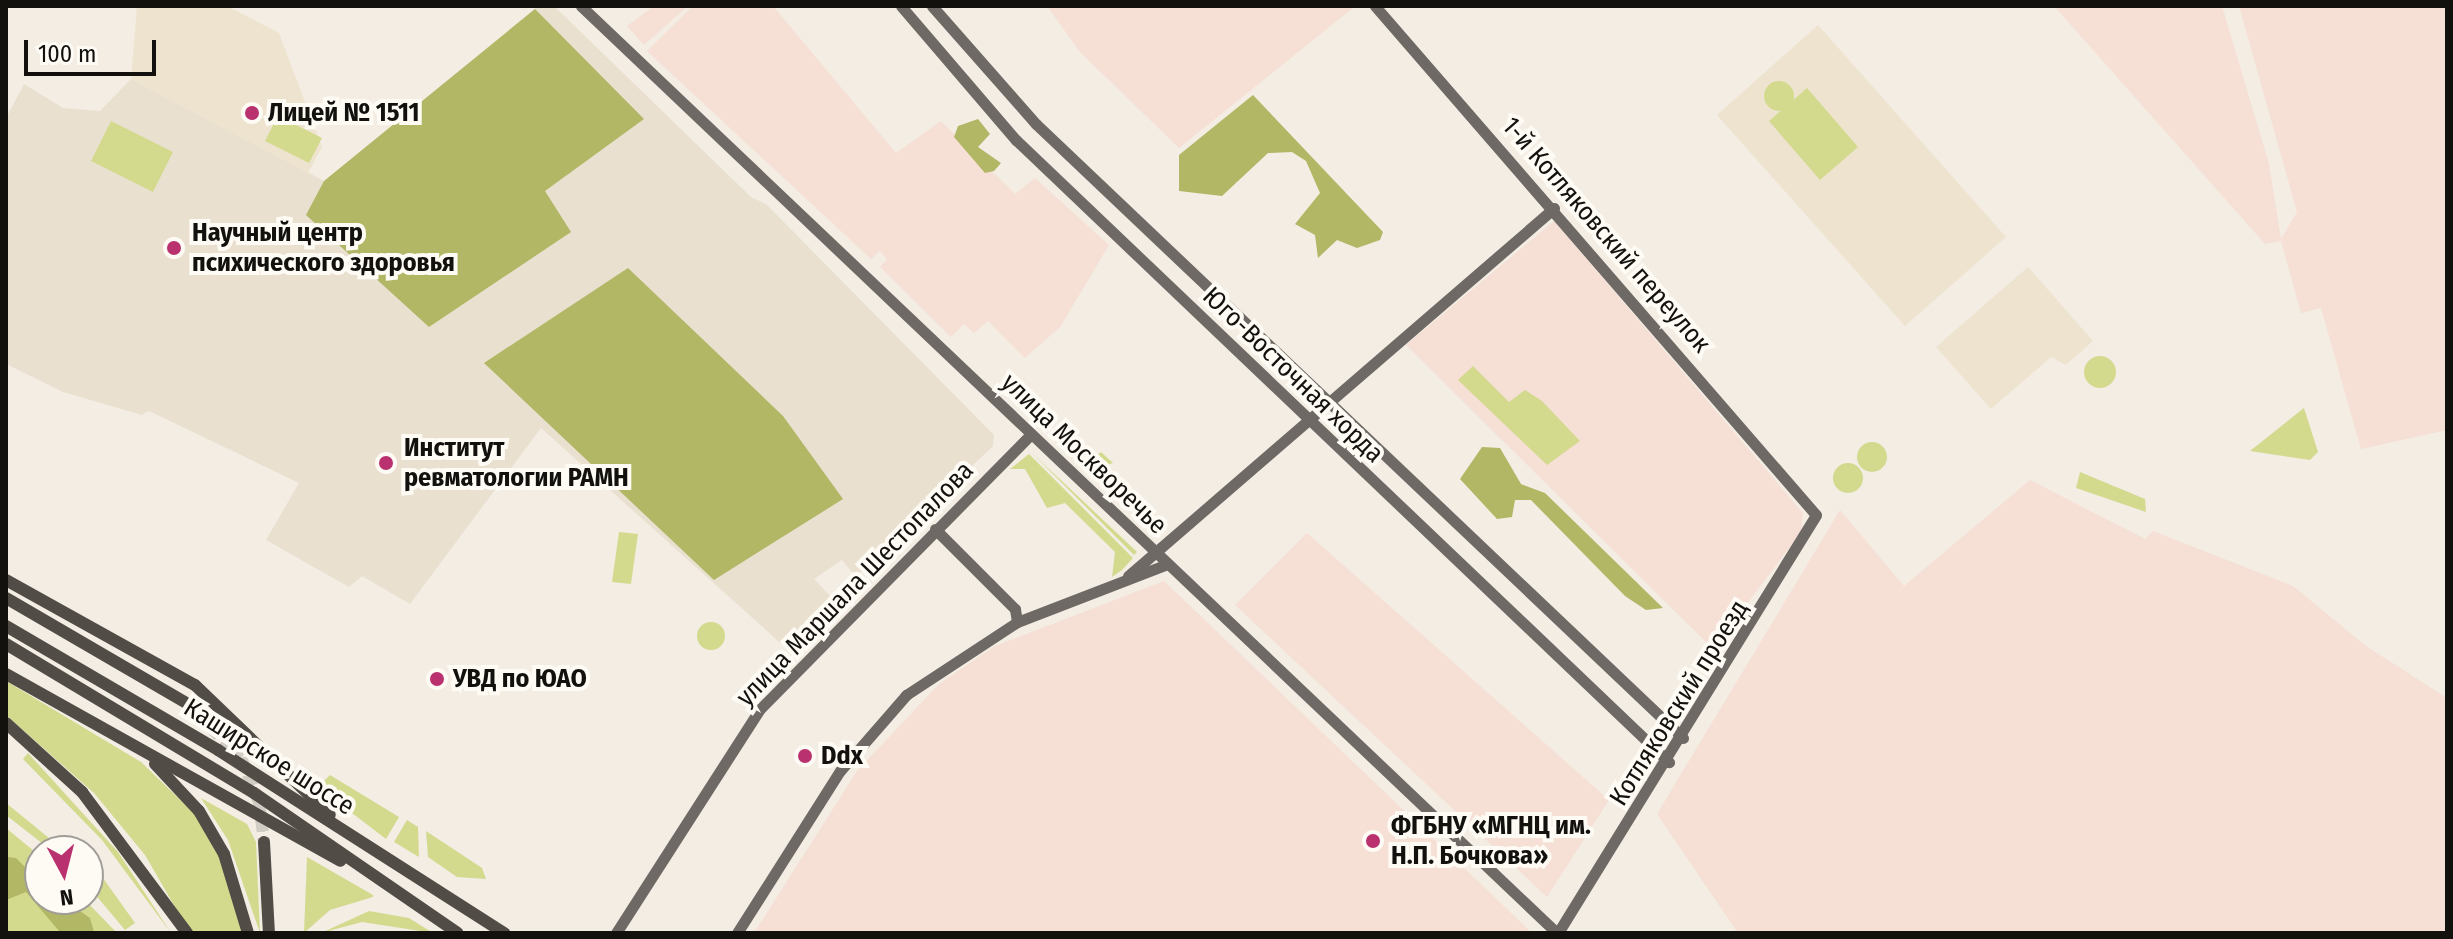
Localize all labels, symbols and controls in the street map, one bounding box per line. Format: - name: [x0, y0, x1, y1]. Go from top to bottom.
- scale bar: [28, 24, 160, 74]
- text: 100 m: [38, 40, 96, 68]
- place label: Лицей № 1511: [268, 97, 420, 129]
- marker: Лицей № 1511: [243, 104, 261, 122]
- street label: 1-й Котляковский переулок: [1495, 111, 1717, 359]
- place label: Научный центр психического здоровья: [192, 217, 455, 278]
- marker: Научный центр психического здоровья: [163, 237, 185, 259]
- street label: Юго-Восточная хорда: [1196, 281, 1390, 469]
- street label: улица Москворечье: [995, 367, 1173, 541]
- place label: Институт ревматологии РАМН: [404, 432, 629, 494]
- marker: Институт ревматологии РАМН: [375, 452, 397, 474]
- street label: улица Маршала Шестопалова: [730, 455, 980, 713]
- street label: Котляковский проезд: [1603, 595, 1755, 811]
- place label: УВД по ЮАО: [453, 663, 587, 695]
- marker: УВД по ЮАО: [428, 670, 446, 688]
- street label: Каширское шоссе: [178, 692, 360, 822]
- place label: Ddx: [821, 740, 863, 772]
- marker: Ddx: [796, 747, 814, 765]
- place label: ФГБНУ «МГНЦ им. Н.П. Бочкова»: [1391, 810, 1591, 872]
- marker: ФГБНУ «МГНЦ им. Н.П. Бочкова»: [1362, 830, 1384, 852]
- north arrow: [24, 835, 104, 915]
- text: N: [59, 883, 75, 912]

